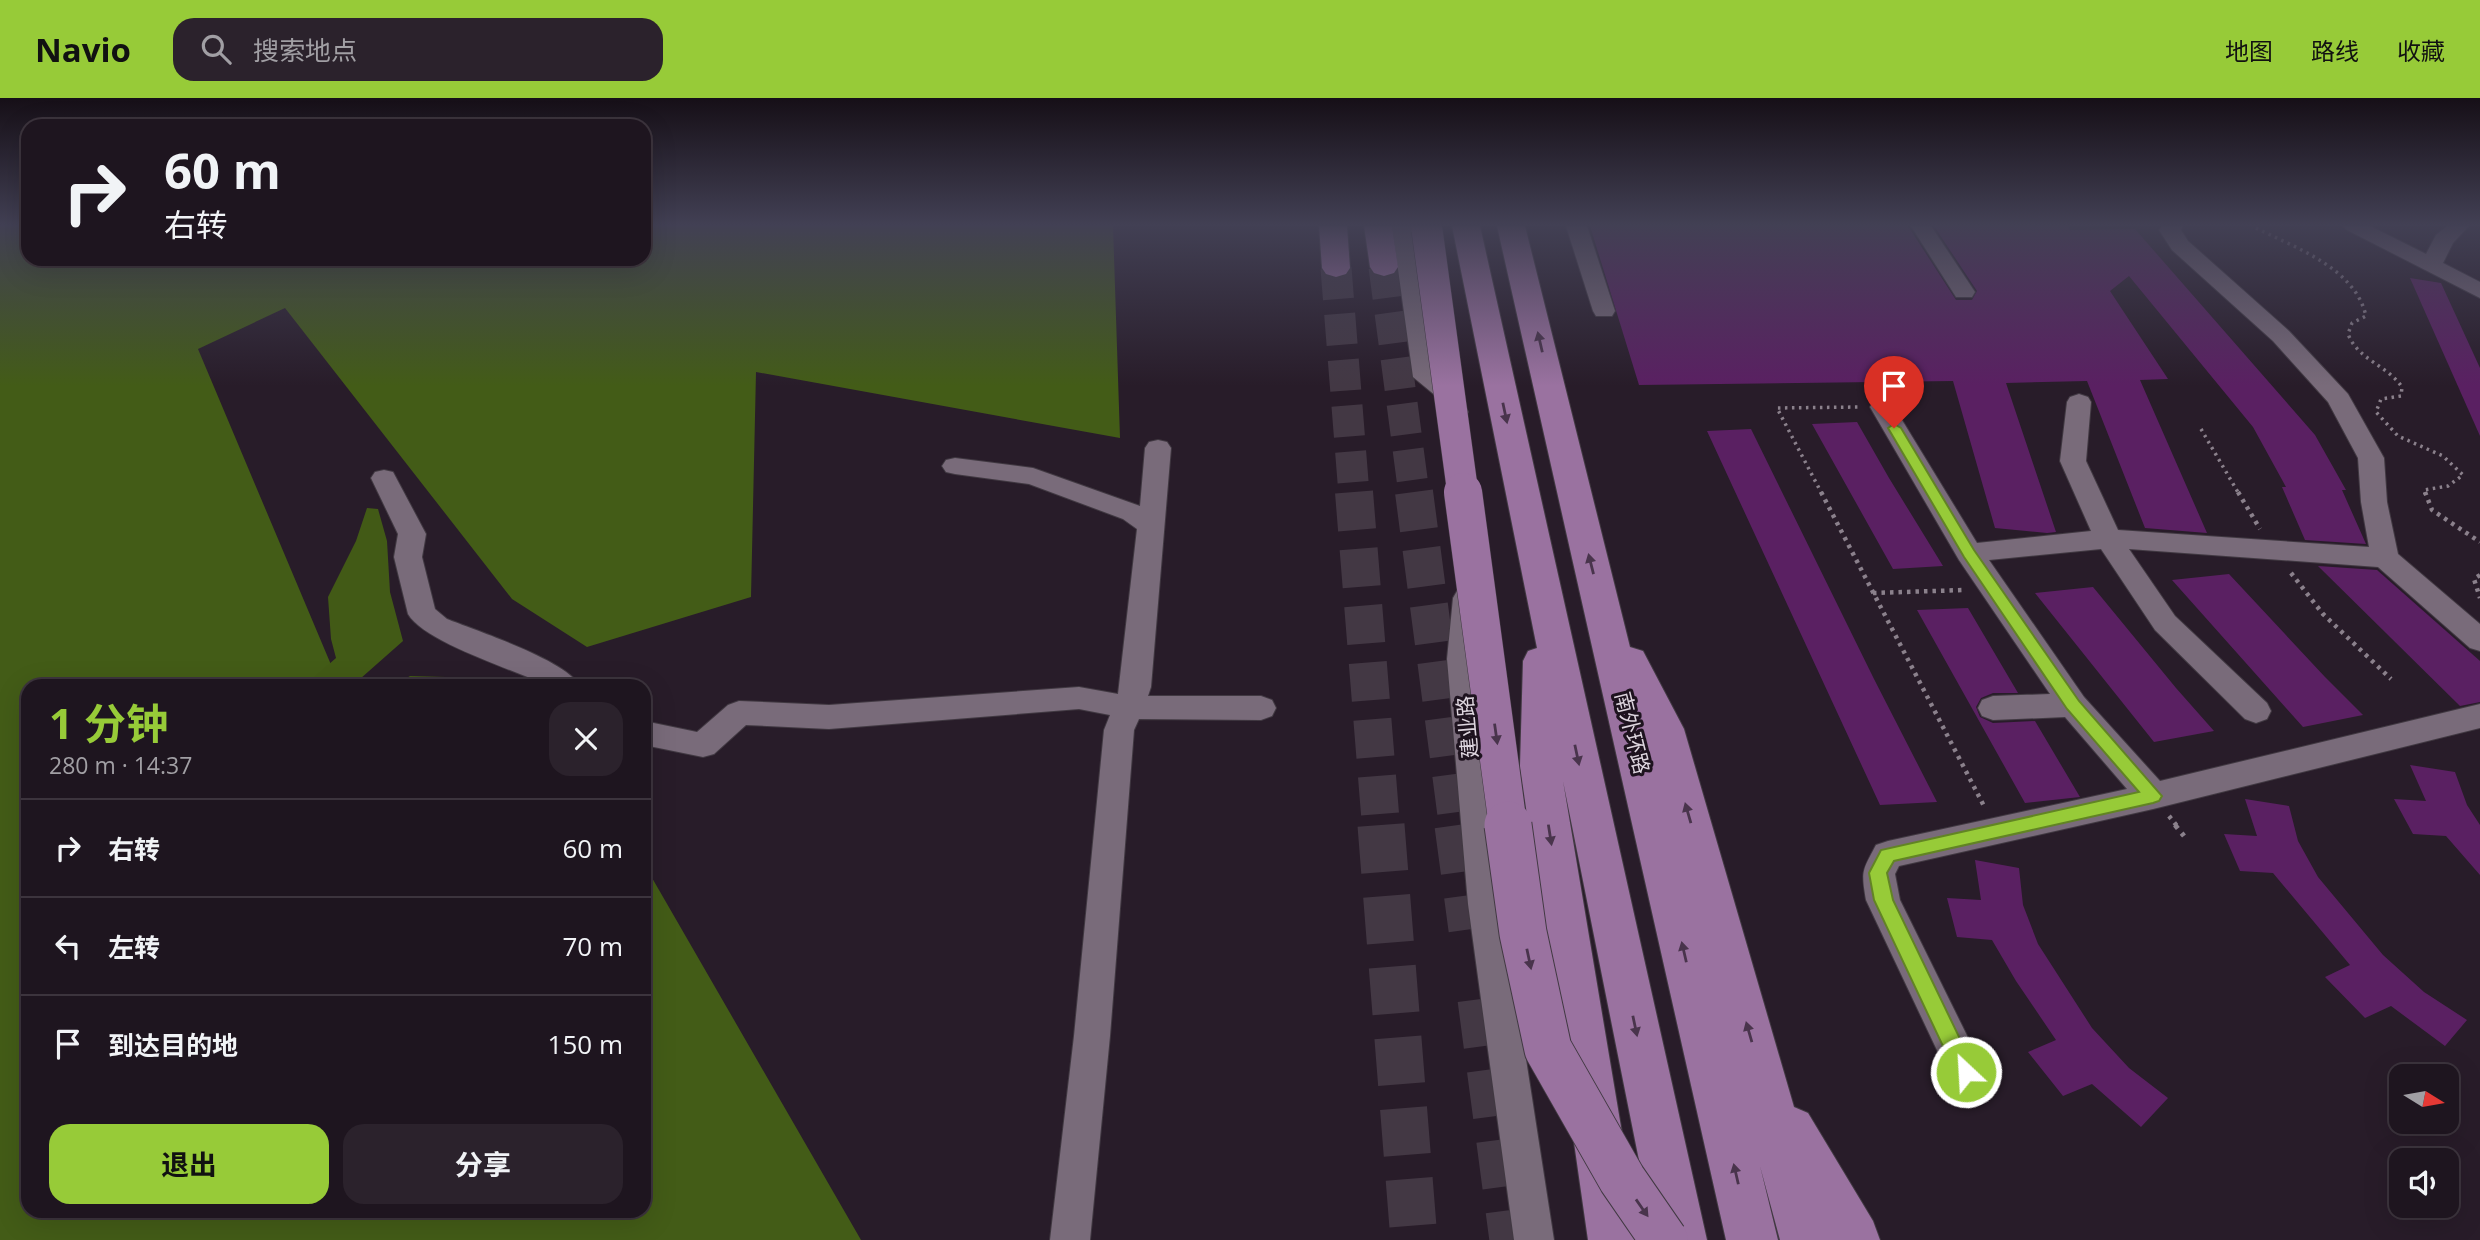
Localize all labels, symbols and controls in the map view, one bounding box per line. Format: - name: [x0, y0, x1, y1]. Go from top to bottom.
- search box: [173, 18, 663, 81]
- text: Navio: [35, 27, 131, 72]
- icon: search: [197, 30, 235, 68]
- text: 搜索地点: [253, 32, 357, 68]
- text: 地图: [2225, 34, 2273, 67]
- text: 路线: [2311, 34, 2359, 67]
- text: 收藏: [2397, 34, 2445, 67]
- text: 60 m: [164, 137, 281, 203]
- icon: right: [49, 147, 140, 238]
- text: 右转: [164, 203, 228, 246]
- one-way arrow: [1534, 331, 1545, 353]
- pin: [1864, 356, 1924, 428]
- icon: arrive: [1875, 367, 1913, 405]
- one-way arrow: [1499, 402, 1510, 424]
- one-way arrow: [1585, 553, 1596, 575]
- street label: 南外环路: [1609, 689, 1657, 777]
- text: 1 分钟: [49, 694, 168, 751]
- street label: 建业路: [1450, 694, 1484, 760]
- button: close: [549, 702, 623, 776]
- one-way arrow: [1491, 723, 1502, 745]
- one-way arrow: [1572, 744, 1583, 766]
- text: 280 m · 14:37: [49, 749, 192, 781]
- one-way arrow: [1682, 802, 1693, 824]
- one-way arrow: [1545, 824, 1556, 846]
- icon: right: [49, 829, 87, 867]
- text: 60 m: [562, 830, 623, 866]
- text: 右转: [108, 831, 160, 867]
- icon: left: [49, 927, 87, 965]
- text: 70 m: [562, 928, 623, 964]
- text: 左转: [108, 929, 160, 965]
- one-way arrow: [1678, 941, 1689, 963]
- one-way arrow: [1523, 948, 1534, 970]
- one-way arrow: [1629, 1015, 1640, 1037]
- one-way arrow: [1744, 1021, 1754, 1042]
- icon: arrive: [49, 1025, 87, 1063]
- text: 150 m: [548, 1026, 623, 1062]
- text: 到达目的地: [108, 1027, 238, 1063]
- position arrow: [1929, 1035, 2003, 1109]
- north arrow: [2389, 1064, 2459, 1134]
- map controls: [2389, 1064, 2459, 1218]
- button: 退出: [49, 1124, 329, 1204]
- button: 分享: [343, 1124, 623, 1204]
- button: sound: [2389, 1148, 2459, 1218]
- one-way arrow: [1731, 1163, 1742, 1185]
- one-way arrow: [1635, 1199, 1649, 1217]

